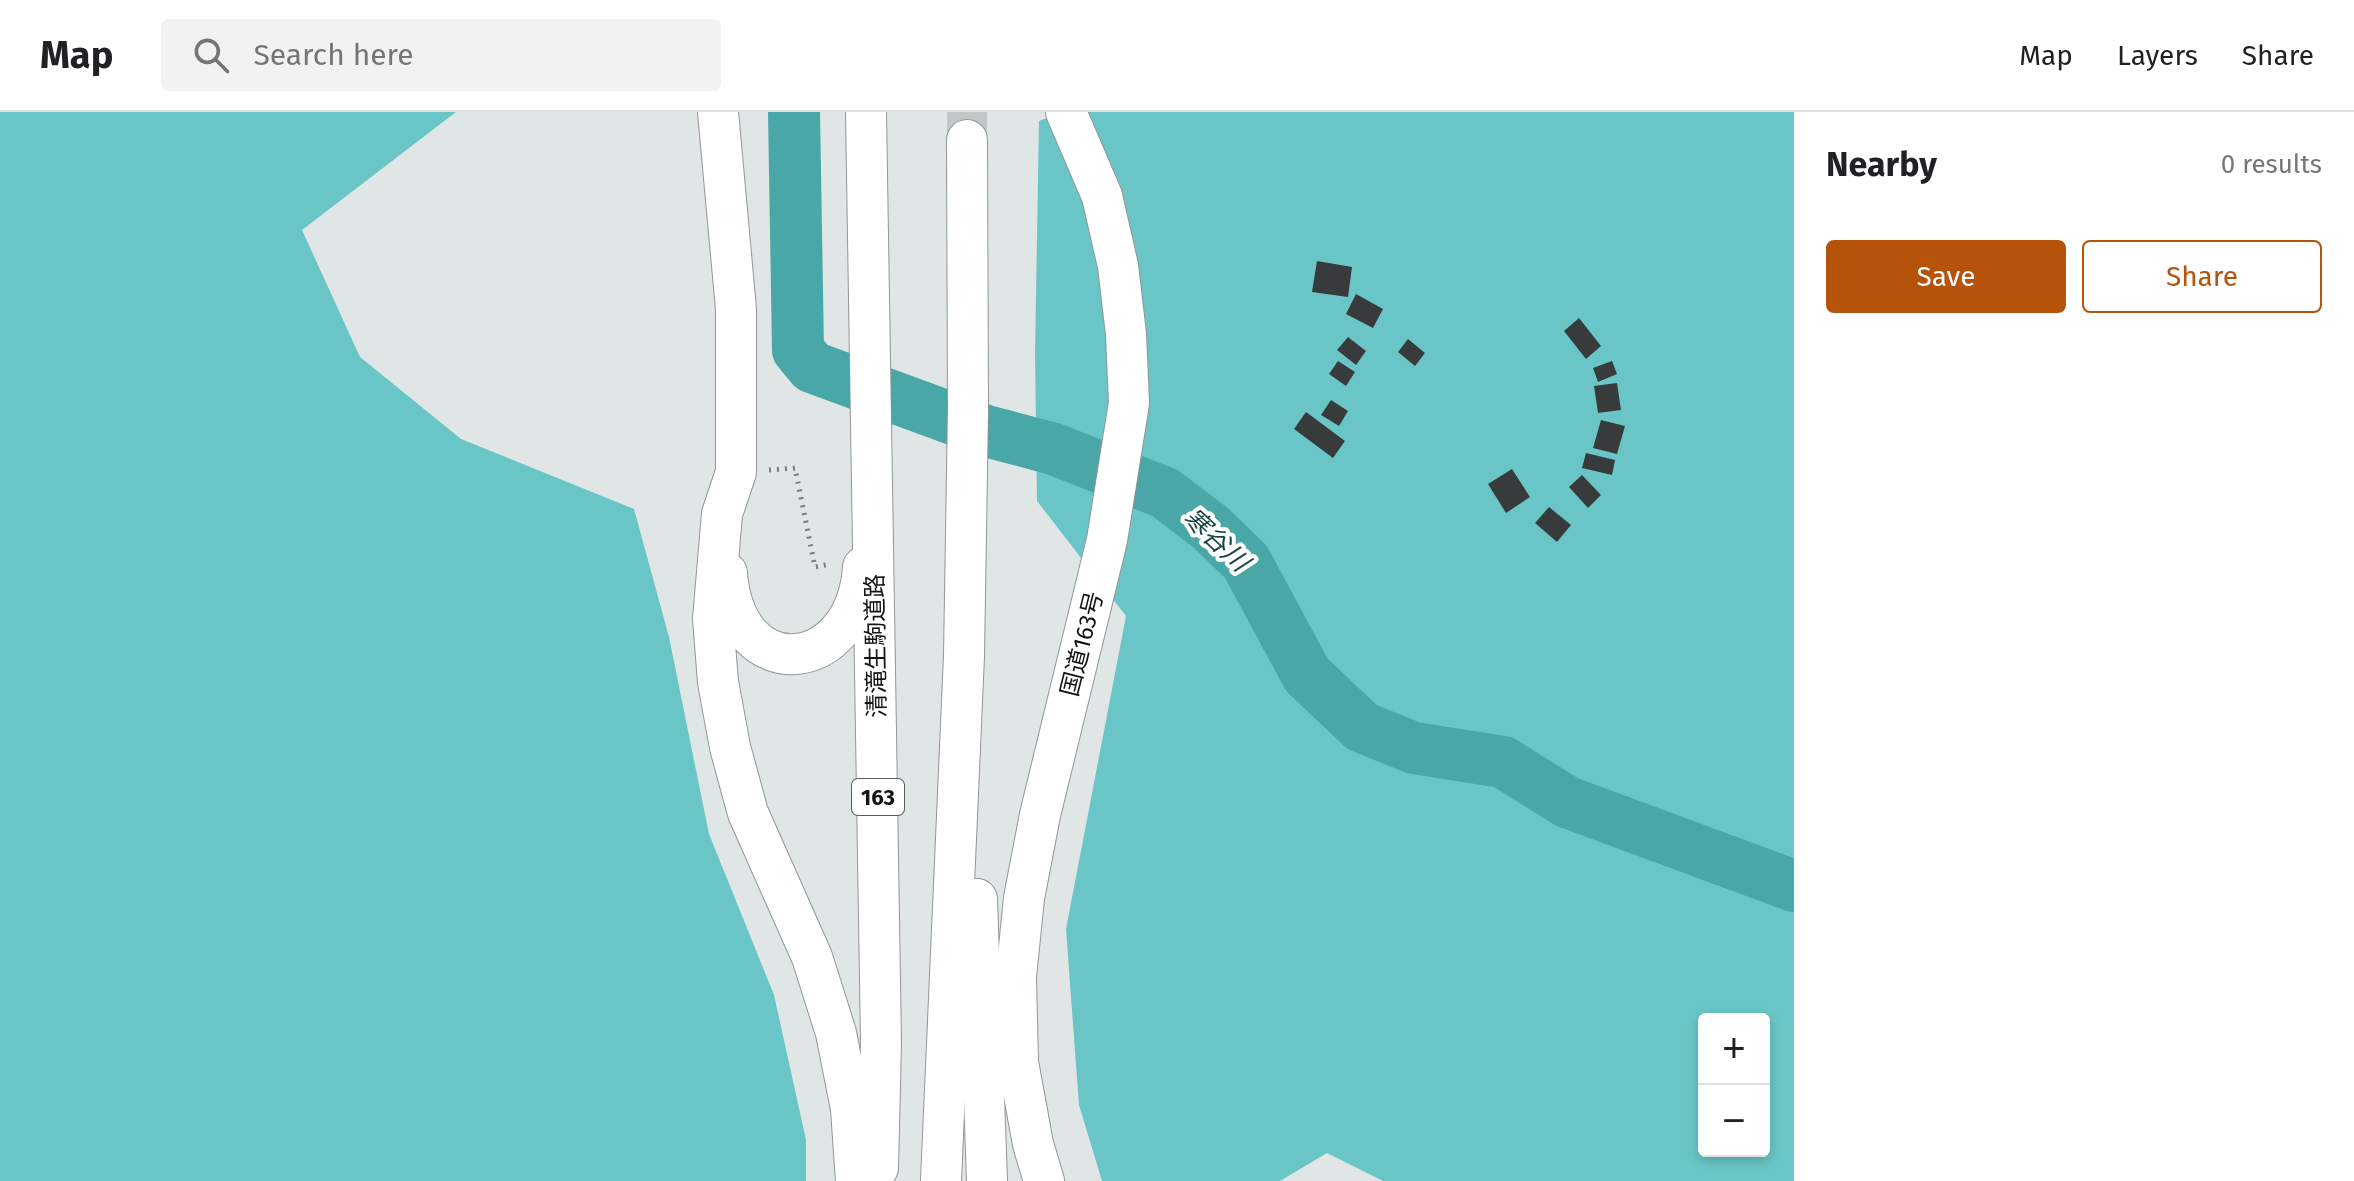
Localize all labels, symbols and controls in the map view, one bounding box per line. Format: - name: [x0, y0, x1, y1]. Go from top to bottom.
- search box: [161, 19, 721, 91]
- text: Map: [40, 32, 113, 78]
- icon: search: [189, 33, 233, 77]
- text: Search here: [253, 37, 414, 73]
- text: Map: [2019, 39, 2073, 72]
- text: Layers: [2117, 39, 2198, 72]
- text: Share: [2242, 39, 2314, 72]
- text: Nearby: [1826, 144, 1937, 185]
- text: 0 results: [2221, 149, 2322, 180]
- button: Save: [1826, 240, 2066, 313]
- button: Share: [2082, 240, 2322, 313]
- water label: 寒谷川: [1177, 502, 1257, 580]
- street label: 清滝生駒道路: [861, 574, 891, 718]
- street label: 国道163号: [1055, 589, 1109, 699]
- road number: 163: [852, 779, 904, 815]
- map controls: [1698, 1013, 1770, 1157]
- button: +: [1698, 1013, 1770, 1085]
- button: −: [1698, 1085, 1770, 1157]

